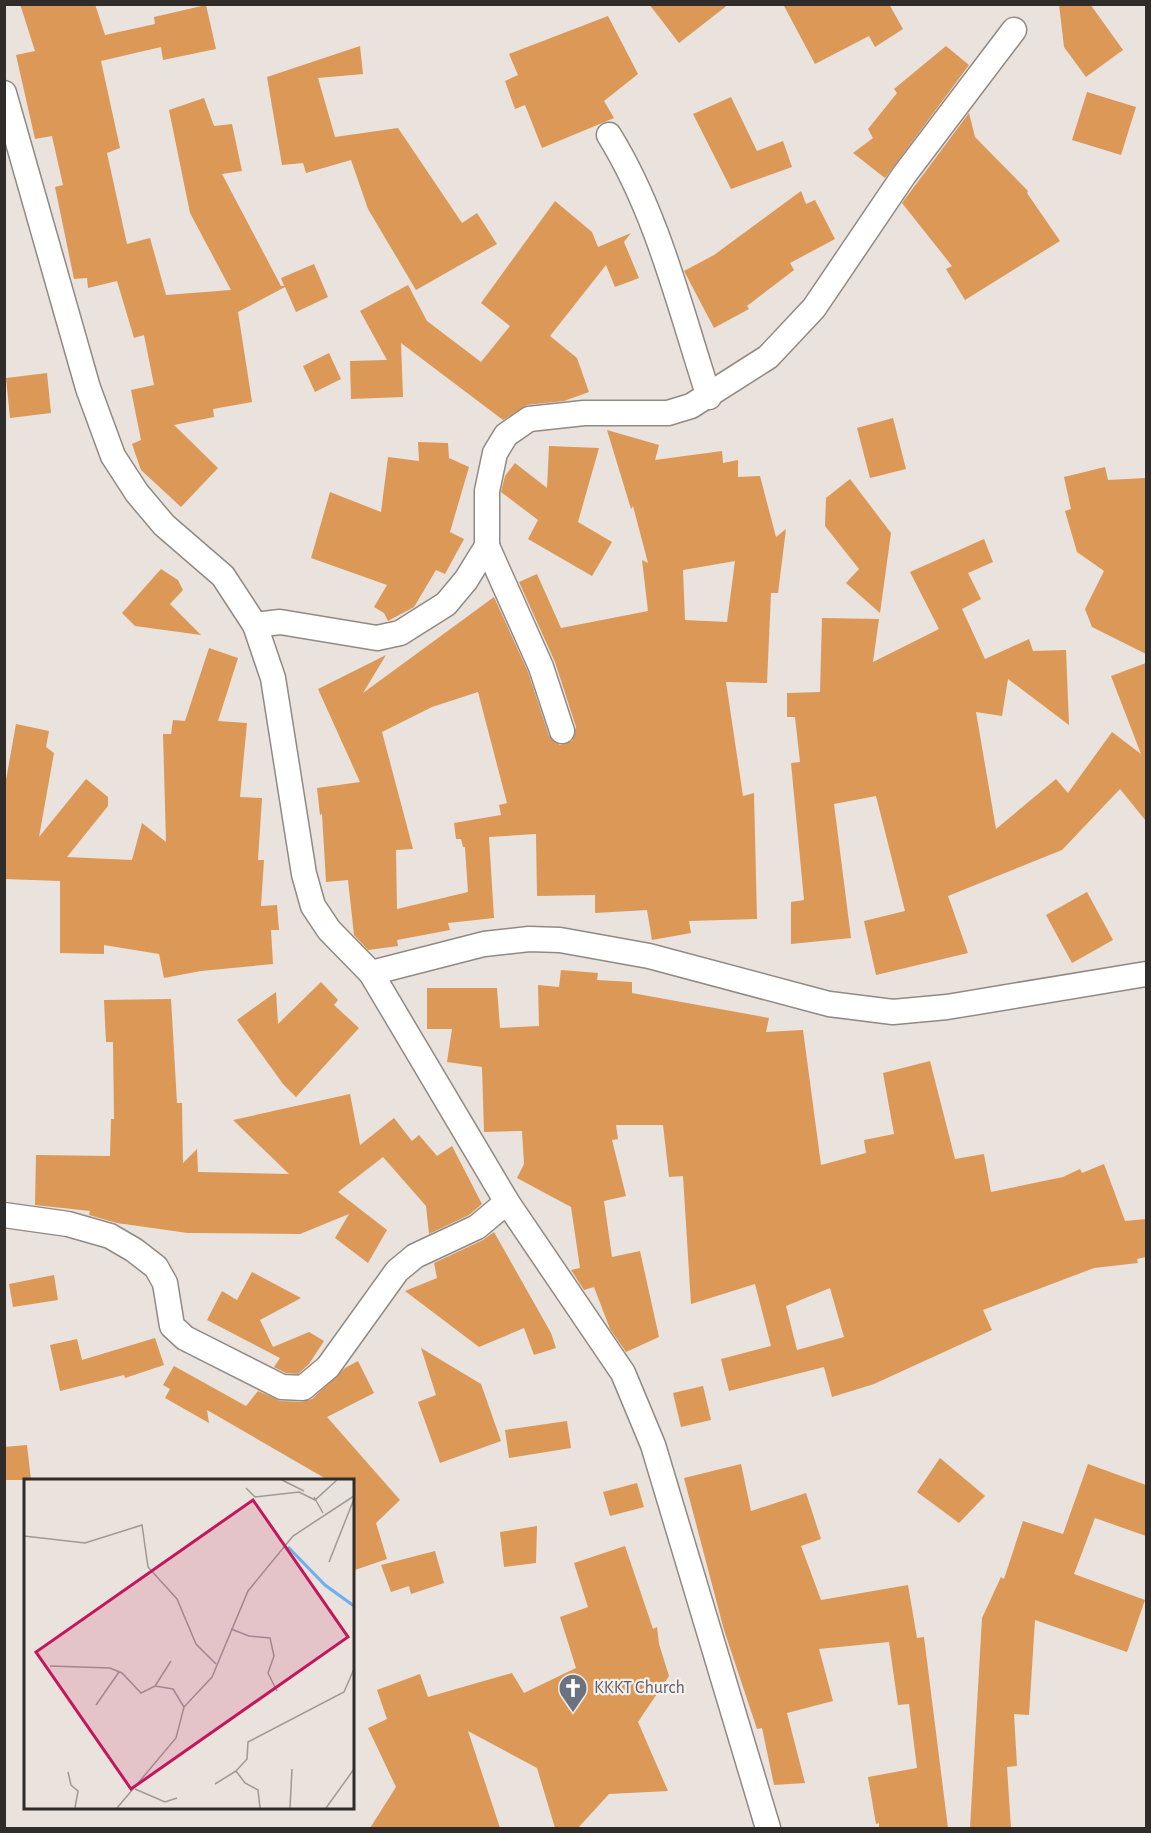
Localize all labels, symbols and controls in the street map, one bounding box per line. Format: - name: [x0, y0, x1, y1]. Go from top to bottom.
- inset map: [24, 1479, 354, 1809]
- church icon: KKKT Church: [557, 1672, 589, 1714]
- place label: KKKT Church: [594, 1679, 685, 1697]

